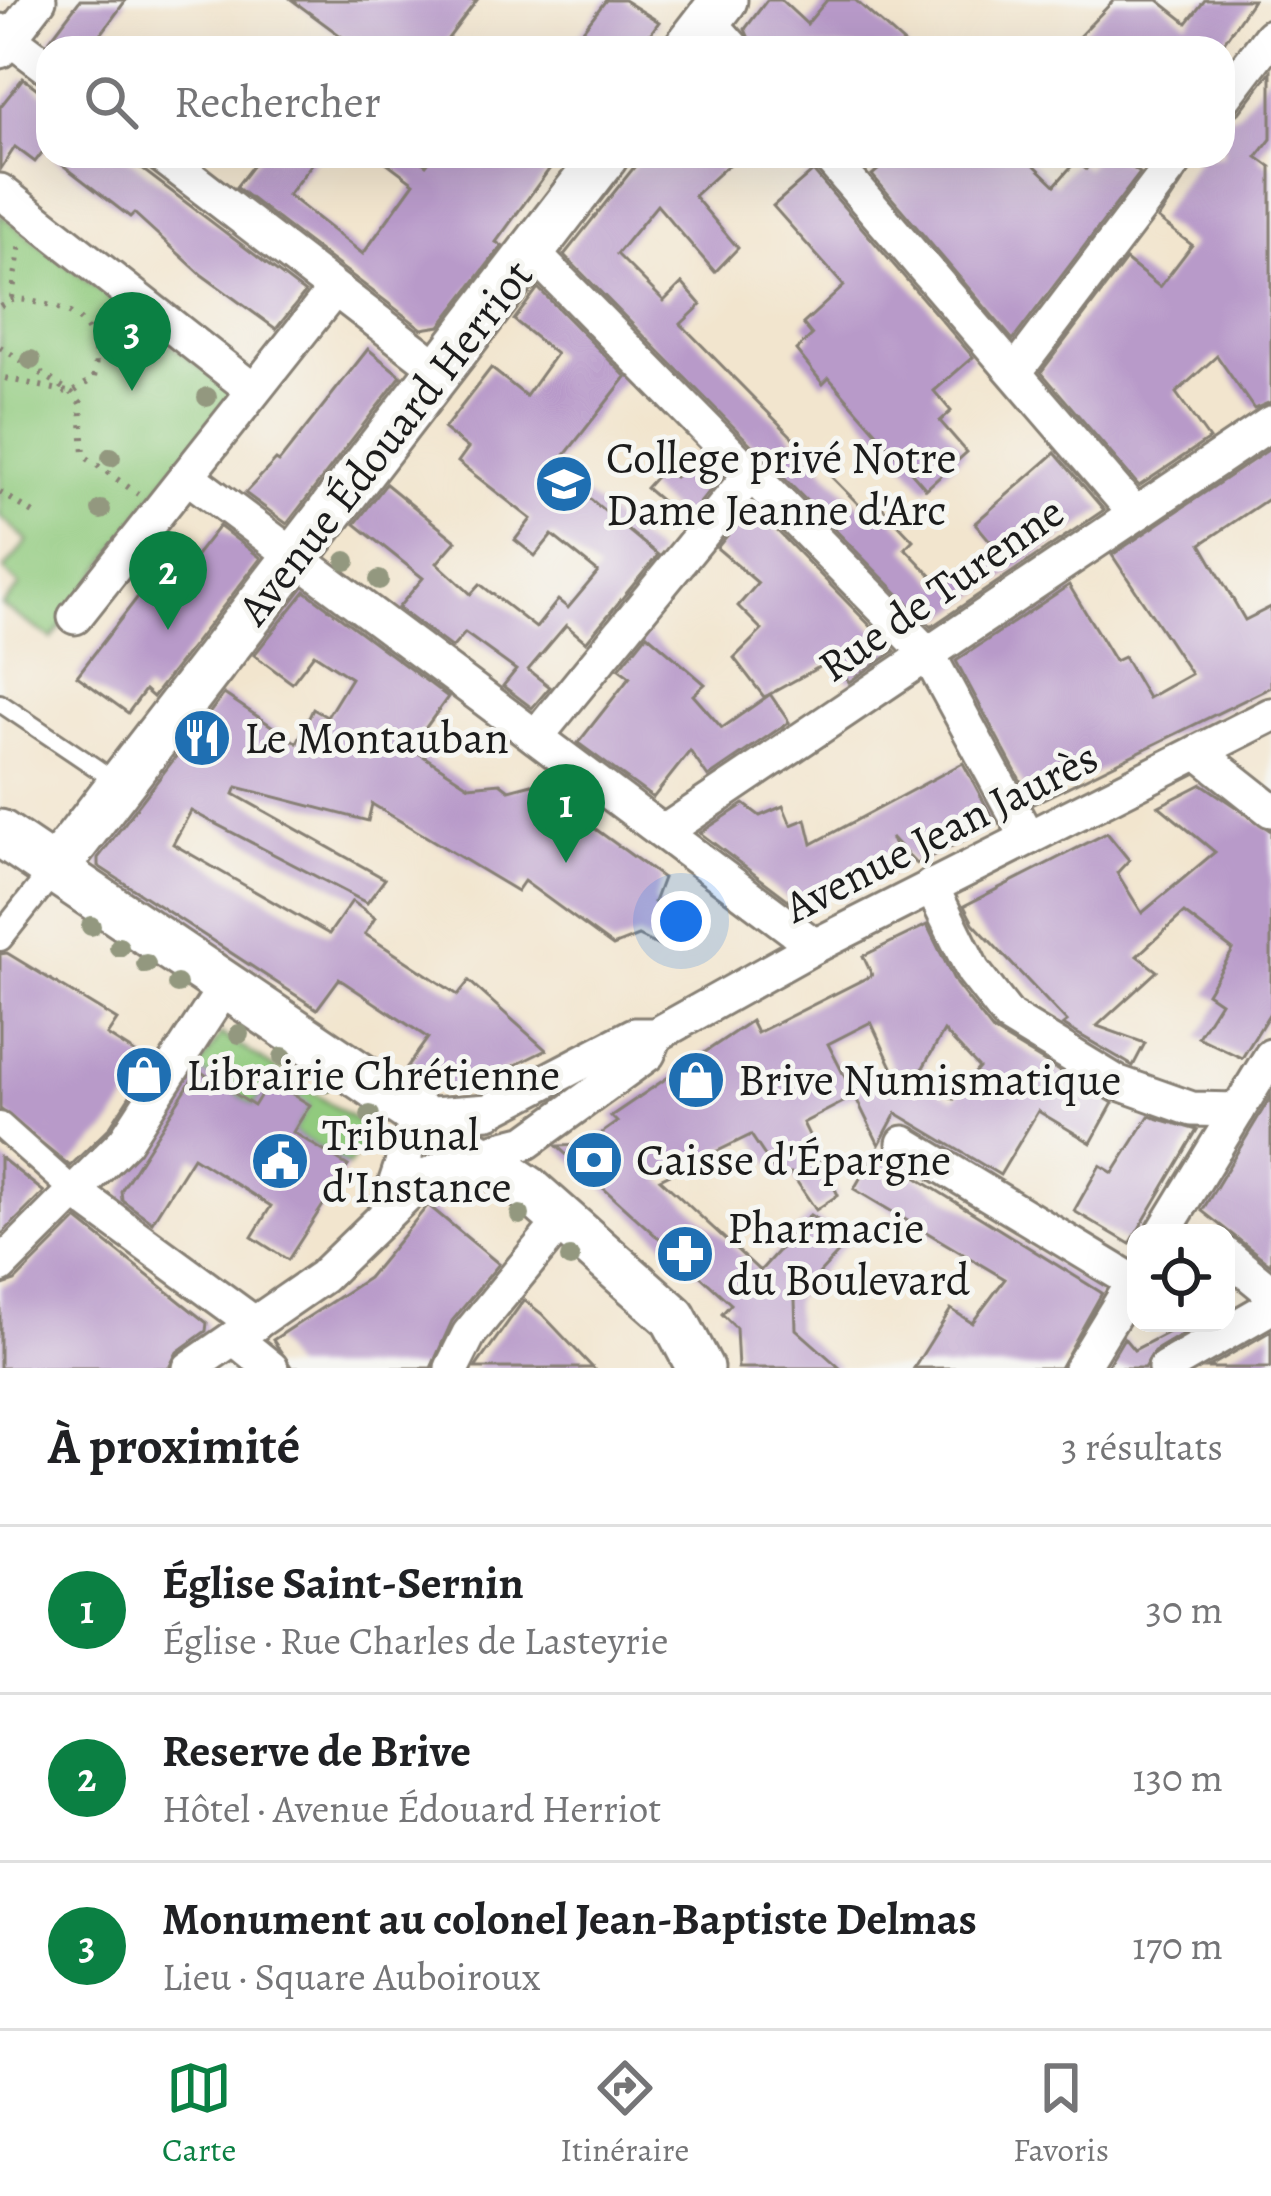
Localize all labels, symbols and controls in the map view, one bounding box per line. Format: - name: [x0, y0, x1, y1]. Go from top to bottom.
- search box: [36, 36, 1235, 168]
- icon: search: [78, 69, 144, 135]
- text: Rechercher: [174, 71, 381, 133]
- street label: Avenue Édouard Herriot: [222, 246, 547, 638]
- pin: 3: [93, 292, 171, 391]
- place label: College privé Notre Dame Jeanne d'Arc: [606, 427, 957, 541]
- school or university icon: College privé Notre Dame Jeanne d'Arc: [533, 453, 595, 515]
- street label: Rue de Turenne: [806, 481, 1076, 697]
- pin: 2: [129, 531, 207, 630]
- restaurant icon: Le Montauban: [171, 707, 233, 769]
- place label: Le Montauban: [244, 707, 509, 769]
- street label: Avenue Jean Jaurès: [773, 726, 1108, 938]
- pin: 1: [527, 764, 605, 863]
- your location: [651, 891, 711, 951]
- shop icon: Librairie Chrétienne: [113, 1044, 175, 1106]
- place label: Librairie Chrétienne: [186, 1044, 560, 1106]
- shop icon: Brive Numismatique: [665, 1049, 727, 1111]
- place label: Brive Numismatique: [738, 1049, 1121, 1111]
- place label: Tribunal d'Instance: [322, 1104, 512, 1218]
- bank icon: Caisse d'Épargne: [563, 1129, 625, 1191]
- place label: Caisse d'Épargne: [636, 1129, 951, 1191]
- public building icon: Tribunal d'Instance: [249, 1130, 311, 1192]
- place label: Pharmacie du Boulevard: [727, 1197, 971, 1311]
- pharmacy icon: Pharmacie du Boulevard: [654, 1223, 716, 1285]
- map controls: [1127, 1224, 1235, 1332]
- button: locate: [1127, 1224, 1235, 1332]
- text: À proximité: [48, 1411, 300, 1481]
- text: 3 résultats: [1061, 1420, 1223, 1473]
- text: Église Saint-Sernin: [162, 1552, 524, 1614]
- text: 1: [80, 1583, 94, 1636]
- text: 30 m: [1146, 1583, 1223, 1636]
- text: Église · Rue Charles de Lasteyrie: [162, 1614, 668, 1667]
- text: Reserve de Brive: [162, 1720, 471, 1782]
- text: 2: [78, 1751, 96, 1804]
- text: 130 m: [1132, 1751, 1223, 1804]
- text: Hôtel · Avenue Édouard Herriot: [162, 1782, 661, 1835]
- text: Monument au colonel Jean-Baptiste Delmas: [162, 1888, 977, 1950]
- text: 3: [79, 1919, 95, 1972]
- text: 170 m: [1132, 1919, 1223, 1972]
- text: Lieu · Square Auboiroux: [162, 1950, 540, 2003]
- tab: Carte: [162, 2055, 236, 2172]
- tab: Itinéraire: [560, 2055, 689, 2172]
- tab: Favoris: [1013, 2055, 1109, 2172]

